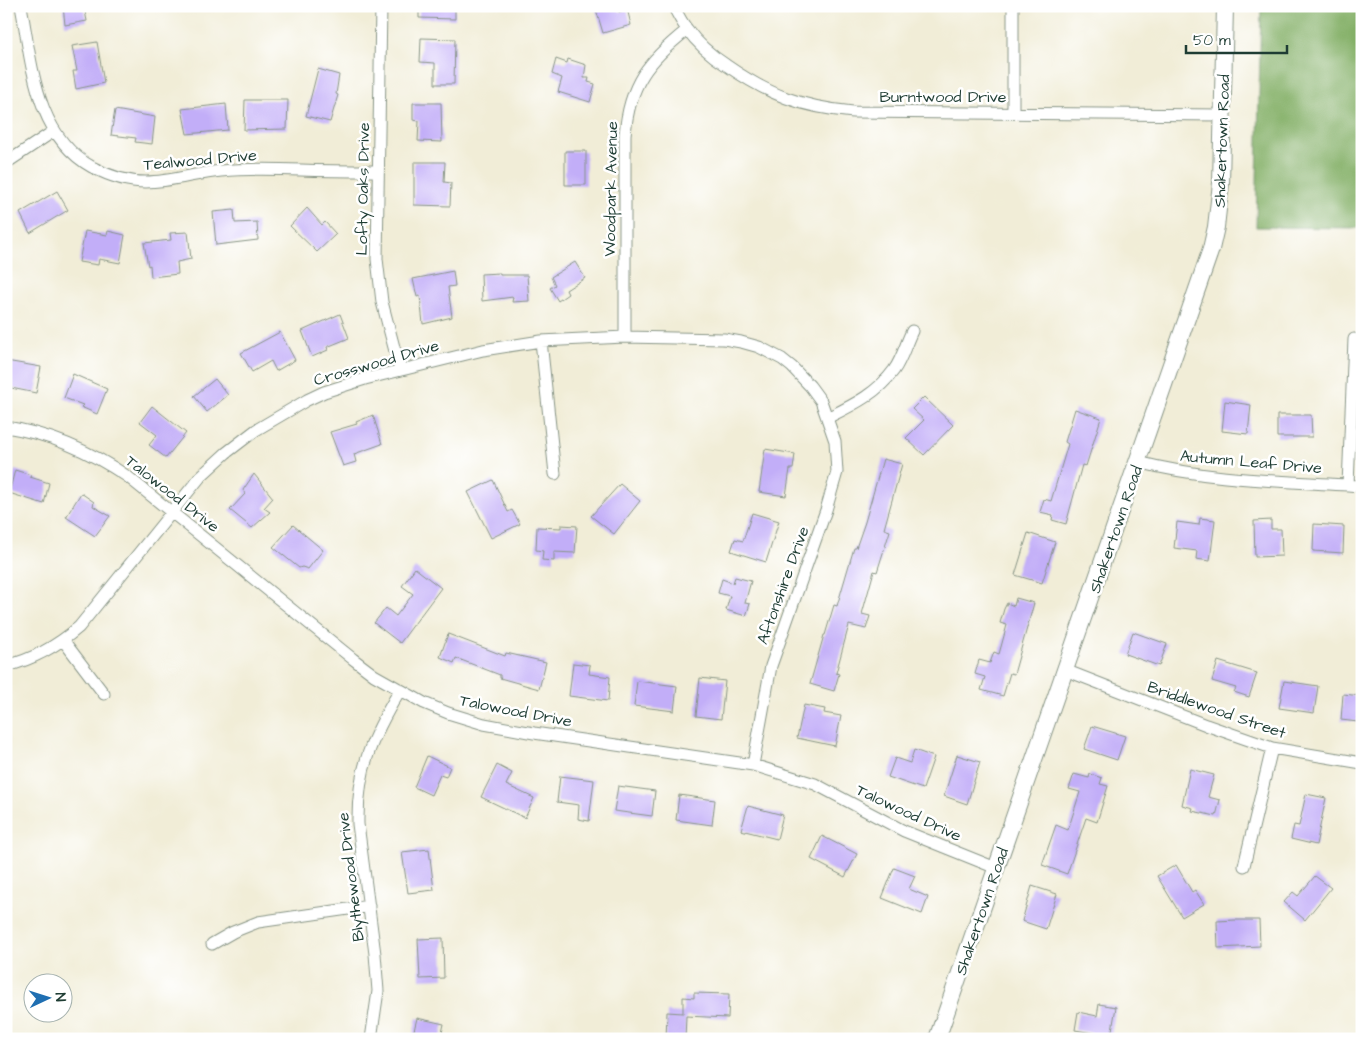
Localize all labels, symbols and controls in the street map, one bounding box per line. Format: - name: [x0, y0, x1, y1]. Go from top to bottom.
- scale bar: [1186, 22, 1287, 54]
- text: 50 m: [1193, 30, 1231, 51]
- street label: Shakertown Road: [1209, 74, 1235, 208]
- street label: Burntwood Drive: [880, 86, 1007, 108]
- street label: Woodpark Avenue: [599, 121, 623, 257]
- street label: Lofty Oaks Drive: [351, 122, 376, 256]
- street label: Tealwood Drive: [143, 144, 258, 176]
- street label: Crosswood Drive: [311, 334, 442, 391]
- street label: Autumn Leaf Drive: [1179, 445, 1323, 479]
- street label: Talowood Drive: [121, 450, 224, 538]
- street label: Shakertown Road: [1084, 463, 1148, 596]
- street label: Aftonshire Drive: [751, 523, 815, 647]
- street label: Briddlewood Street: [1144, 676, 1289, 744]
- street label: Talowood Drive: [458, 689, 574, 733]
- street label: Talowood Drive: [852, 779, 965, 847]
- street label: Blythewood Drive: [332, 811, 371, 943]
- street label: Shakertown Road: [950, 845, 1014, 978]
- north arrow: [22, 972, 72, 1022]
- text: N: [50, 992, 70, 1002]

